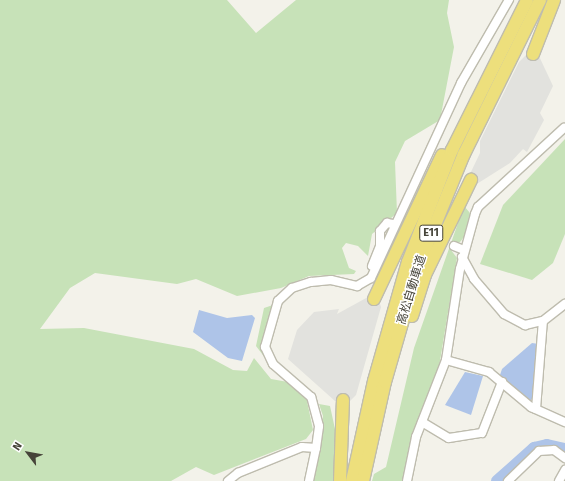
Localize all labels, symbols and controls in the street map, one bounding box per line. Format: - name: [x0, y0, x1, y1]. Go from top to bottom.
- road number: E11: [419, 224, 443, 242]
- street label: 高松自動車道: [395, 253, 429, 327]
- north arrow: [8, 433, 48, 473]
- text: N: [10, 440, 25, 453]

